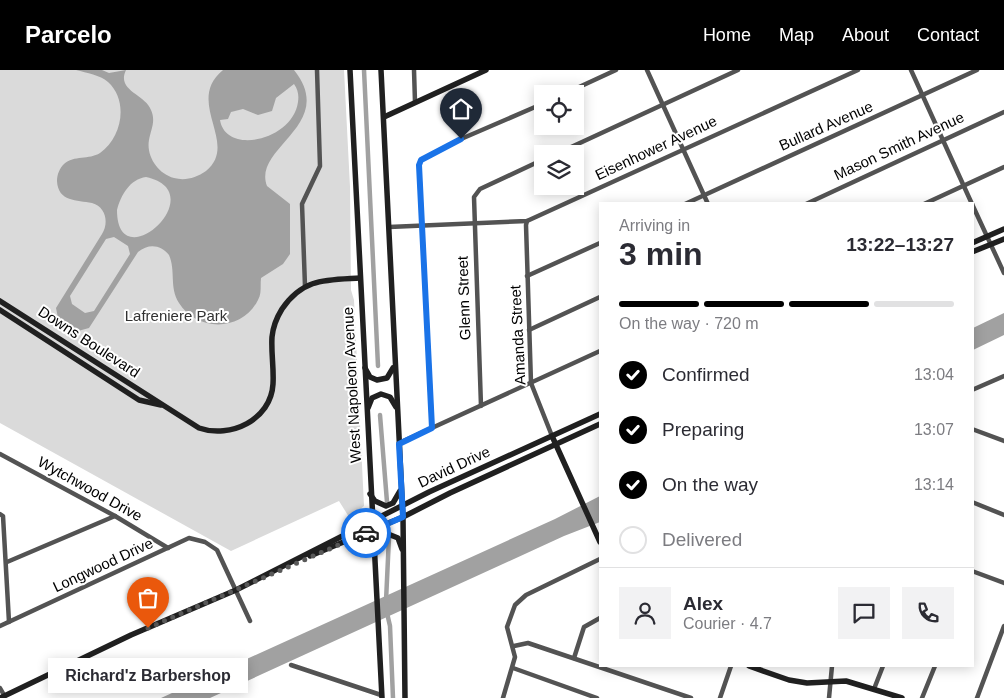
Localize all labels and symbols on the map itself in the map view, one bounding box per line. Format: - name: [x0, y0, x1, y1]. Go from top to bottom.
- pin: [440, 88, 482, 139]
- street label: Bullard Avenue: [776, 97, 875, 154]
- street label: Mason Smith Avenue: [831, 108, 966, 183]
- street label: Eisenhower Avenue: [592, 112, 719, 183]
- street label: Glenn Street: [454, 255, 473, 340]
- street label: Amanda Street: [506, 284, 529, 385]
- street label: Downs Boulevard: [35, 302, 143, 381]
- park label: Lafreniere Park: [125, 307, 228, 324]
- street label: West Napoleon Avenue: [339, 307, 364, 463]
- street label: David Drive: [415, 442, 493, 491]
- street label: Wytchwood Drive: [35, 453, 145, 524]
- courier: [341, 508, 391, 558]
- street label: Longwood Drive: [50, 534, 156, 595]
- pin: [127, 577, 169, 628]
- callout: Richard'z Barbershop: [48, 658, 248, 693]

